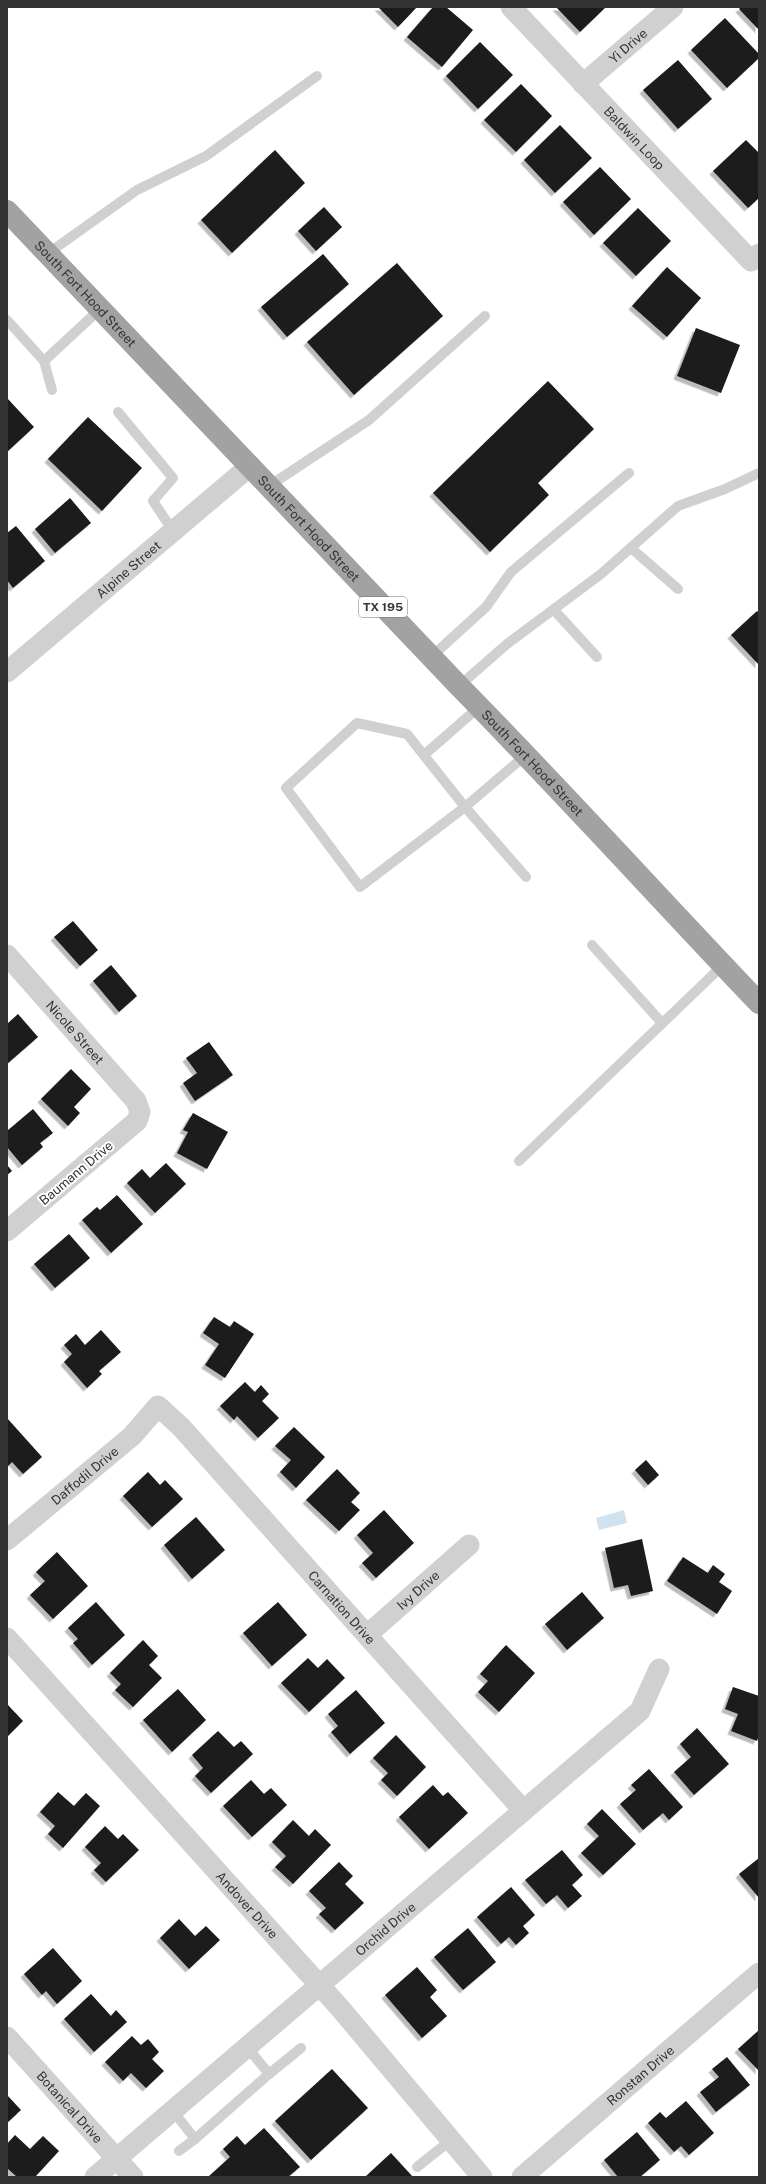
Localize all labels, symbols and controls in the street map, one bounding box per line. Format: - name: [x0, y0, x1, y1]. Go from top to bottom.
- street label: Yi Drive: [606, 25, 650, 66]
- street label: Baldwin Loop: [601, 103, 668, 173]
- street label: South Fort Hood Street: [32, 237, 140, 350]
- street label: South Fort Hood Street: [255, 472, 363, 585]
- street label: Alpine Street: [93, 538, 164, 601]
- road number: TX 195: [359, 597, 407, 617]
- street label: South Fort Hood Street: [479, 706, 587, 819]
- street label: Nicole Street: [43, 997, 107, 1067]
- street label: Baumann Drive: [36, 1138, 116, 1208]
- street label: Daffodil Drive: [48, 1443, 121, 1508]
- street label: Carnation Drive: [305, 1567, 378, 1647]
- street label: Ivy Drive: [394, 1567, 442, 1613]
- street label: Andover Drive: [213, 1868, 281, 1941]
- street label: Orchid Drive: [352, 1899, 418, 1959]
- street label: Ronstan Drive: [604, 2042, 677, 2108]
- street label: Botanical Drive: [34, 2068, 106, 2146]

